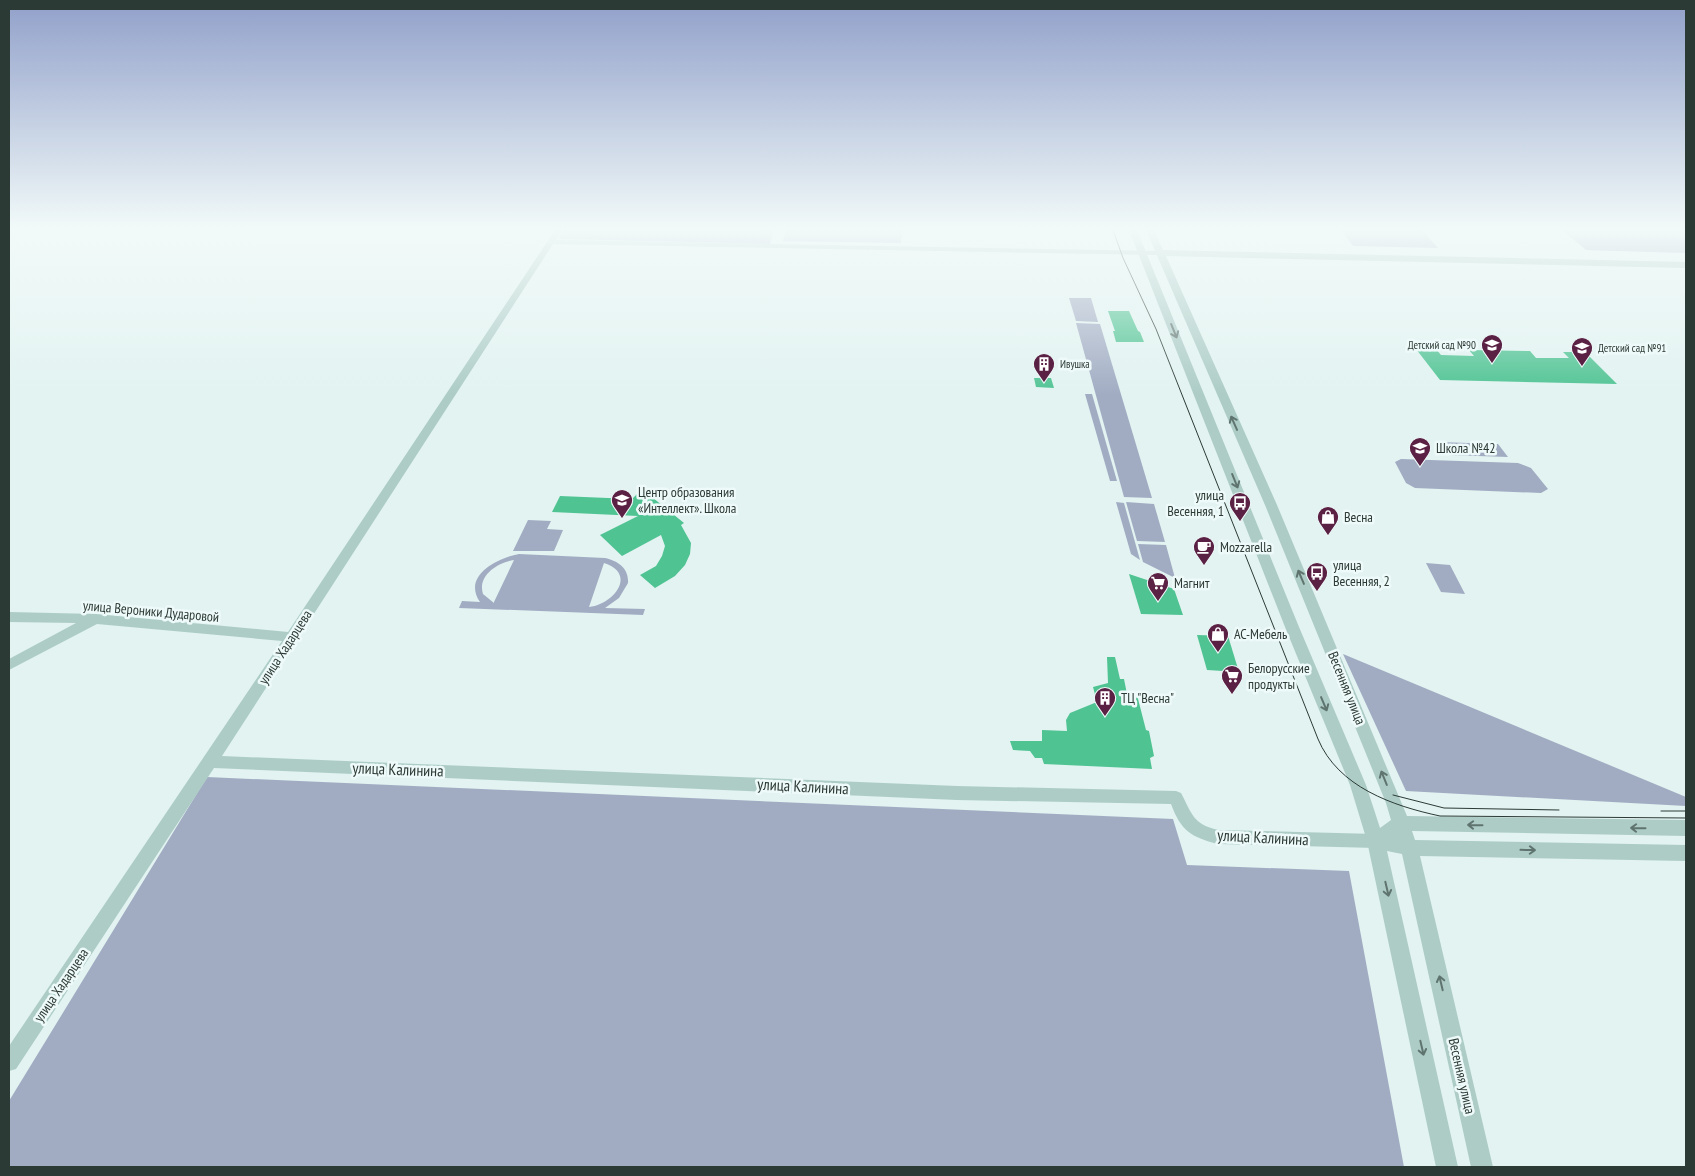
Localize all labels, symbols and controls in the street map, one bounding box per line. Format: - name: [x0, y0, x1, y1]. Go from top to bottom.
- one-way arrow: [1169, 323, 1179, 338]
- school or university icon: Детский сад №90: [1480, 333, 1504, 364]
- school or university icon: Детский сад №91: [1570, 336, 1594, 367]
- place label: Детский сад №90: [1408, 338, 1476, 352]
- place label: Детский сад №91: [1598, 341, 1666, 355]
- building icon: Ивушка: [1032, 352, 1056, 383]
- place label: Ивушка: [1060, 357, 1090, 371]
- one-way arrow: [1228, 416, 1238, 431]
- school or university icon: Школа №42: [1408, 436, 1432, 467]
- place label: Школа №42: [1436, 439, 1496, 457]
- one-way arrow: [1230, 473, 1240, 488]
- place label: Центр образования «Интеллект». Школа: [638, 483, 736, 517]
- place label: улица Весенняя, 1: [1167, 486, 1224, 520]
- school or university icon: Центр образования «Интеллект». Школа: [610, 488, 634, 519]
- bus stop icon: улица Весенняя, 1: [1228, 491, 1252, 522]
- shop icon: Весна: [1316, 505, 1340, 536]
- place label: Весна: [1344, 508, 1373, 526]
- cafe icon: Mozzarella: [1192, 535, 1216, 566]
- place label: Mozzarella: [1220, 538, 1272, 556]
- place label: улица Весенняя, 2: [1333, 556, 1390, 590]
- bus stop icon: улица Весенняя, 2: [1305, 561, 1329, 592]
- one-way arrow: [1295, 570, 1305, 585]
- supermarket icon: Магнит: [1146, 571, 1170, 602]
- place label: Магнит: [1174, 574, 1210, 592]
- street label: улица Вероники Дударовой: [82, 596, 220, 626]
- street label: улица Хадарцева: [254, 606, 316, 688]
- shop icon: АС-Мебель: [1206, 622, 1230, 653]
- place label: АС-Мебель: [1234, 625, 1287, 643]
- street label: Весенняя улица: [1324, 649, 1370, 727]
- place label: Белорусские продукты: [1248, 659, 1310, 693]
- supermarket icon: Белорусские продукты: [1220, 664, 1244, 695]
- building icon: ТЦ "Весна": [1093, 686, 1117, 717]
- place label: ТЦ "Весна": [1121, 689, 1174, 707]
- one-way arrow: [1320, 696, 1330, 711]
- street label: улица Калинина: [352, 757, 444, 781]
- one-way arrow: [1378, 770, 1387, 785]
- street label: улица Калинина: [757, 774, 849, 798]
- one-way arrow: [1467, 820, 1484, 830]
- one-way arrow: [1630, 823, 1646, 832]
- street label: улица Калинина: [1217, 825, 1309, 849]
- one-way arrow: [1520, 845, 1536, 855]
- one-way arrow: [1383, 880, 1392, 896]
- street label: улица Хадарцева: [30, 945, 92, 1025]
- one-way arrow: [1436, 976, 1445, 992]
- street label: Весенняя улица: [1445, 1036, 1479, 1116]
- one-way arrow: [1418, 1039, 1427, 1055]

